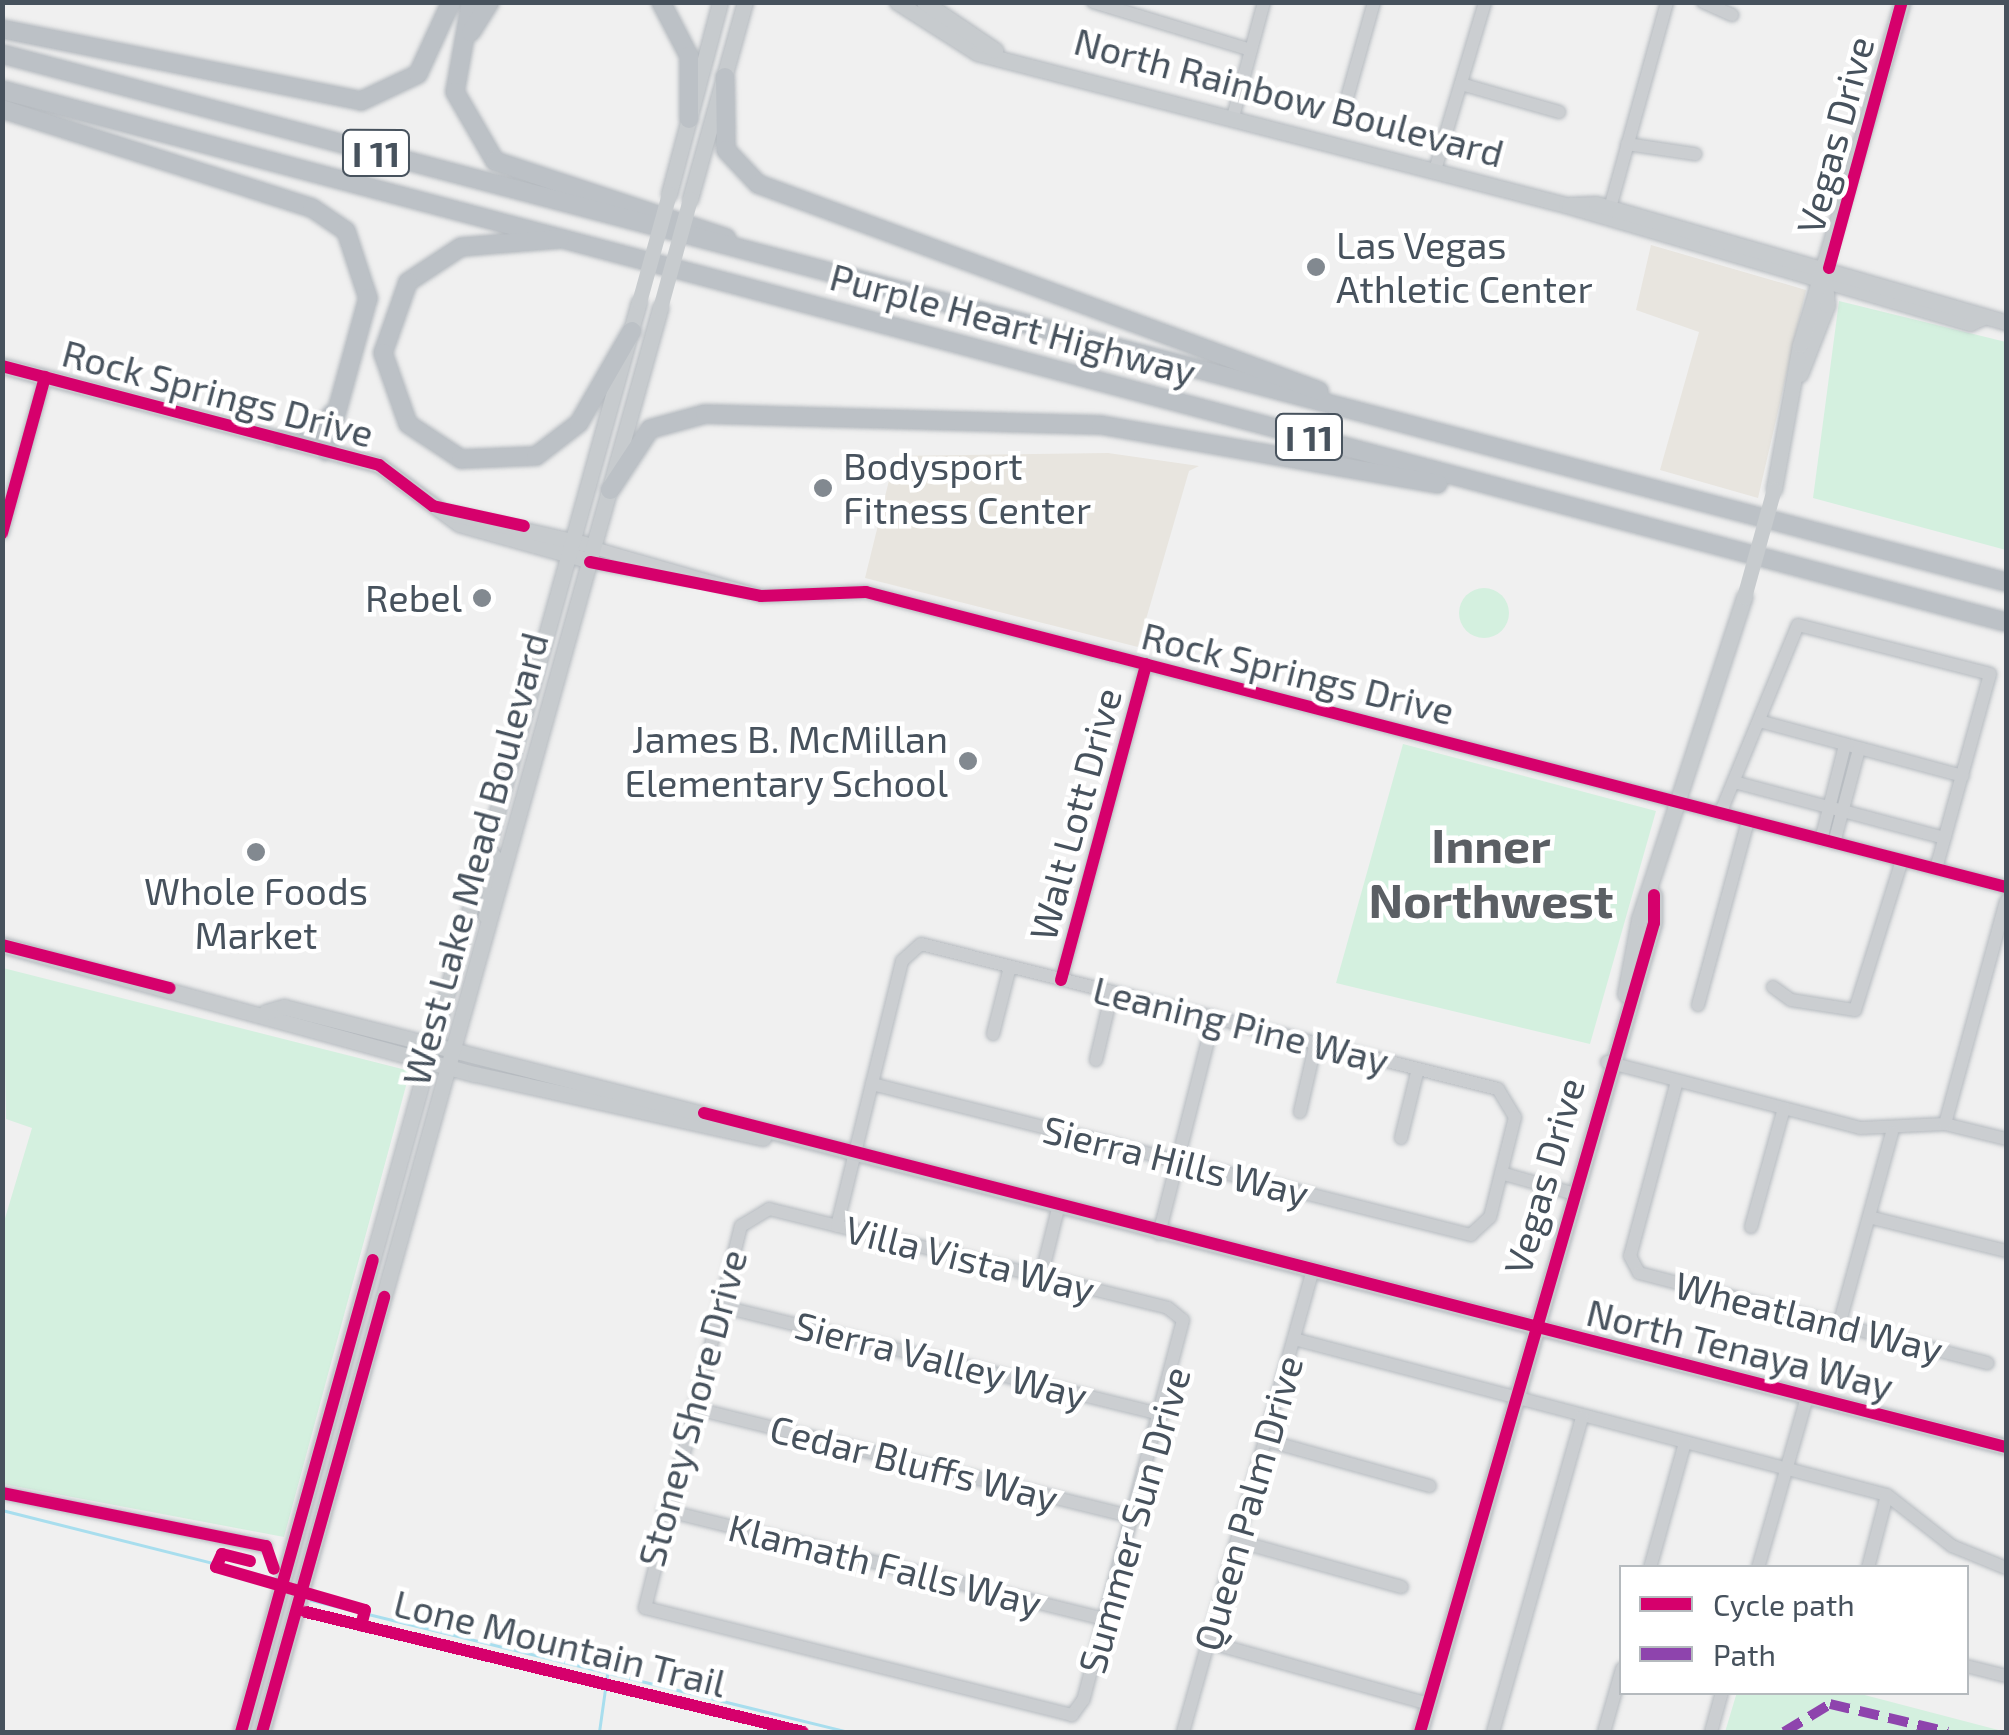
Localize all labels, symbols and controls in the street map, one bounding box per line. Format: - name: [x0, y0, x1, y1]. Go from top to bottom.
- street label: North Rainbow Boulevard: [1069, 18, 1509, 176]
- street label: Vegas Drive: [1787, 32, 1883, 238]
- road number: I 11: [341, 123, 411, 183]
- place label: Las Vegas Athletic Center: [1336, 222, 1593, 312]
- street label: Purple Heart Highway: [825, 253, 1201, 395]
- marker: Las Vegas Athletic Center: [1305, 256, 1327, 278]
- street label: Rock Springs Drive: [57, 329, 379, 457]
- road number: I 11: [1274, 407, 1344, 467]
- place label: Bodysport Fitness Center: [843, 443, 1091, 532]
- marker: Bodysport Fitness Center: [812, 477, 834, 499]
- place label: Rebel: [365, 575, 462, 621]
- marker: Rebel: [471, 587, 493, 609]
- street label: Rock Springs Drive: [1137, 612, 1459, 734]
- street label: West Lake Mead Boulevard: [393, 628, 557, 1090]
- street label: Walt Lott Drive: [1019, 683, 1131, 945]
- place label: James B. McMillan Elementary School: [624, 716, 948, 806]
- marker: James B. McMillan Elementary School: [957, 750, 979, 772]
- district label: Inner Northwest: [1369, 815, 1613, 928]
- marker: Whole Foods Market: [245, 841, 267, 863]
- place label: Whole Foods Market: [144, 868, 368, 958]
- street label: Leaning Pine Way: [1088, 966, 1394, 1084]
- street label: Vegas Drive: [1494, 1073, 1594, 1279]
- street label: Sierra Hills Way: [1038, 1106, 1314, 1216]
- street label: Villa Vista Way: [840, 1206, 1100, 1312]
- street label: Stoney Shore Drive: [628, 1244, 756, 1572]
- street label: Wheatland Way: [1670, 1262, 1948, 1372]
- street label: North Tenaya Way: [1581, 1289, 1899, 1409]
- street label: Sierra Valley Way: [789, 1301, 1093, 1419]
- street label: Queen Palm Drive: [1184, 1350, 1312, 1656]
- street label: Summer Sun Drive: [1068, 1361, 1200, 1679]
- street label: Cedar Bluffs Way: [765, 1405, 1063, 1521]
- street label: Klamath Falls Way: [724, 1504, 1046, 1626]
- legend: [1619, 1565, 1969, 1695]
- street label: Lone Mountain Trail: [389, 1580, 731, 1706]
- text: Cycle path: [1713, 1586, 1855, 1622]
- text: Path: [1713, 1636, 1776, 1672]

